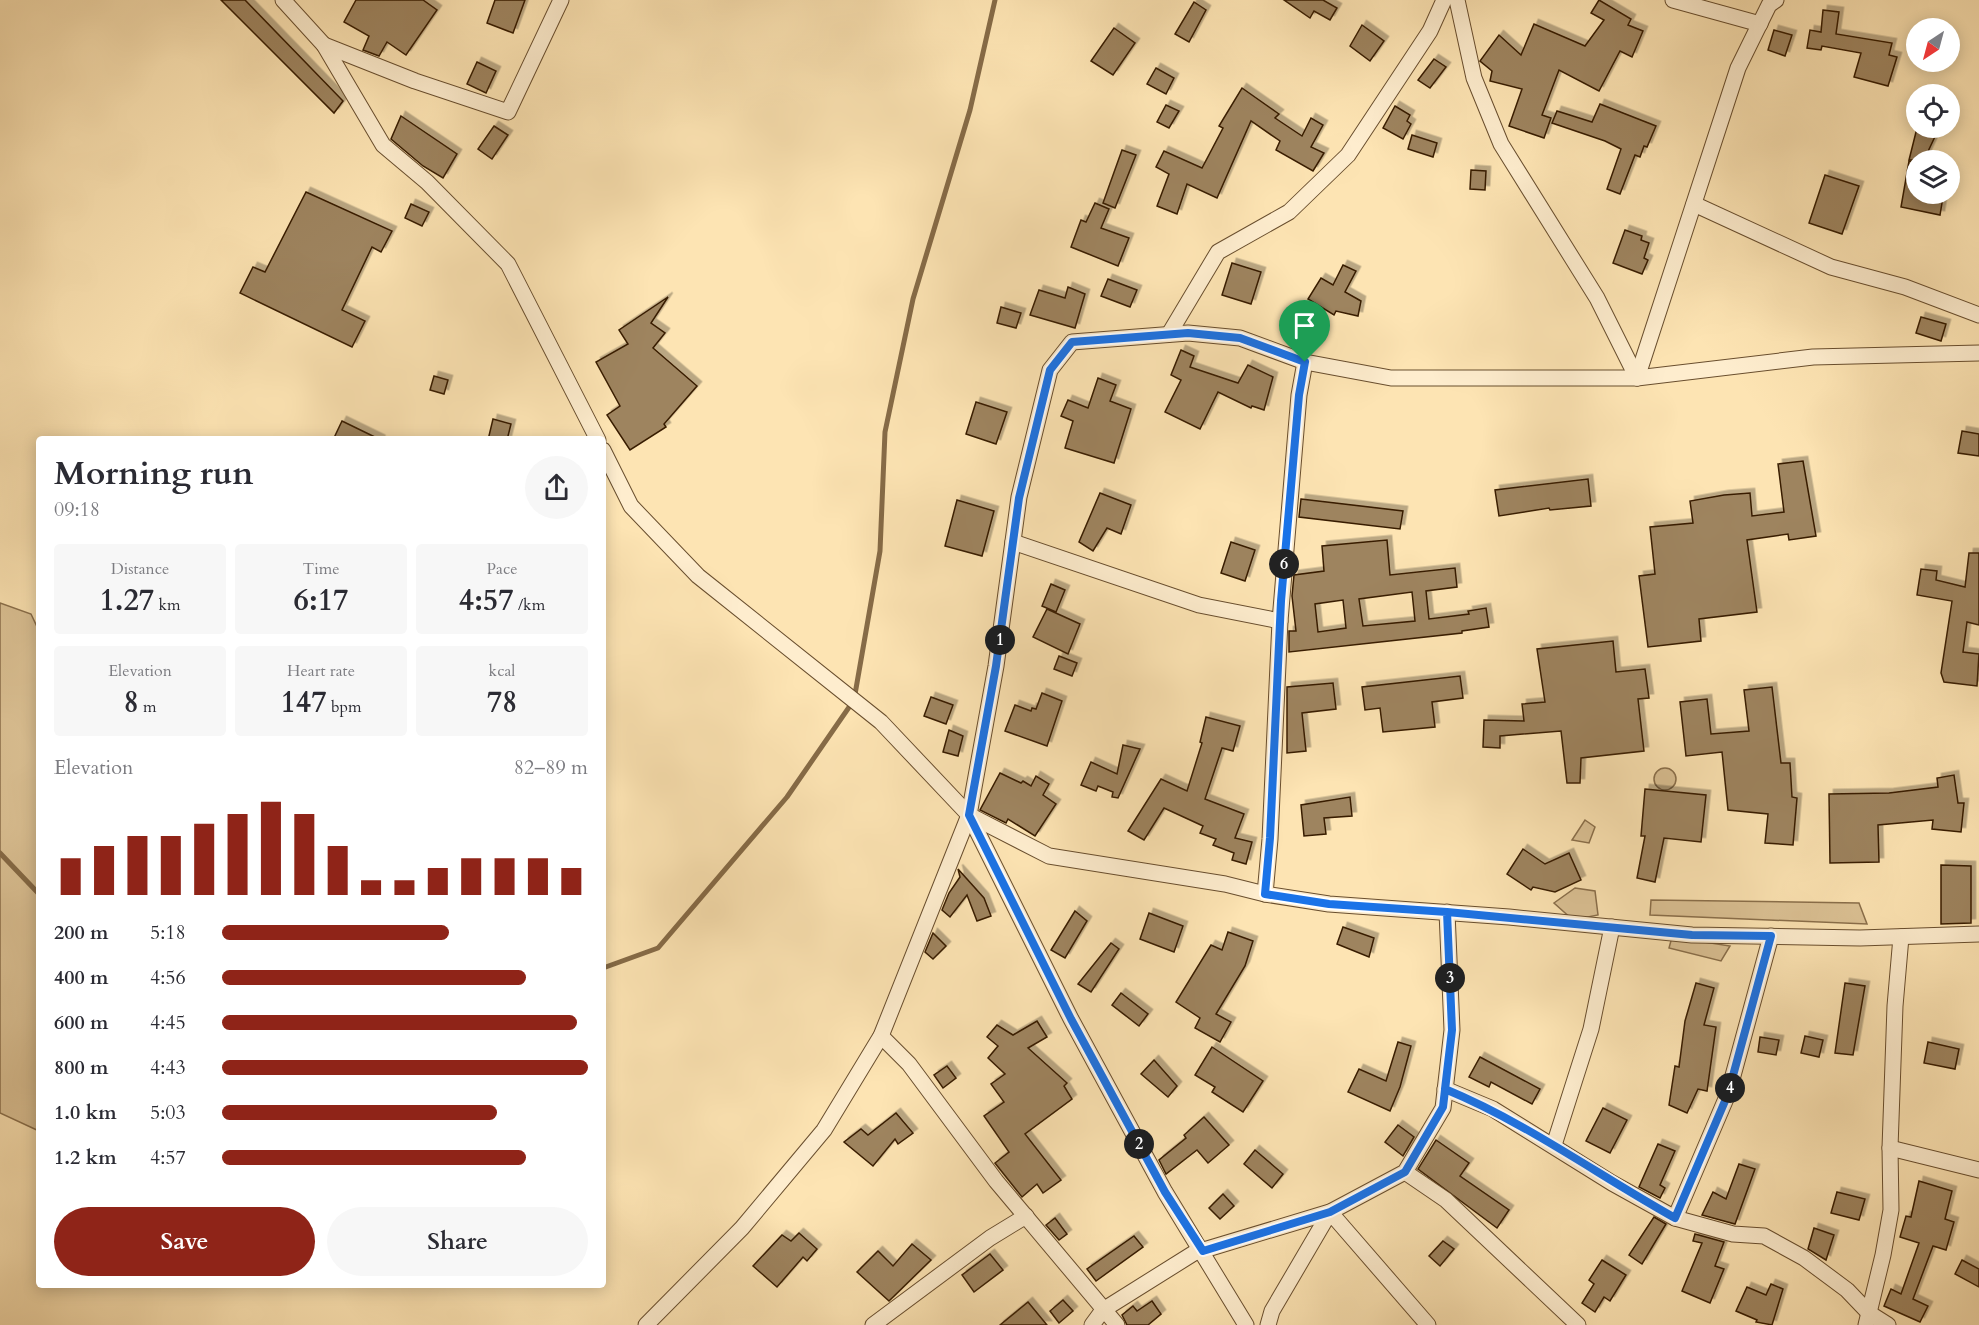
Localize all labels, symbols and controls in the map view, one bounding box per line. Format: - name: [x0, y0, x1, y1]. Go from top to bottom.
- north arrow: [1906, 18, 1960, 72]
- map controls: [1906, 18, 1960, 204]
- button: locate: [1906, 84, 1960, 138]
- button: layers: [1906, 150, 1960, 204]
- pin: [1279, 300, 1330, 362]
- icon: arrive: [1288, 309, 1321, 342]
- text: Morning run: [54, 451, 254, 496]
- button: share: [525, 456, 588, 519]
- text: 09:18: [54, 496, 100, 523]
- pin: 6: [1269, 549, 1299, 579]
- text: 6: [1280, 553, 1288, 575]
- text: Distance: [111, 558, 169, 580]
- text: Time: [302, 558, 340, 580]
- text: Pace: [487, 558, 517, 580]
- text: 1.27: [99, 580, 154, 621]
- text: 6:17: [294, 580, 348, 621]
- text: 4:57: [459, 580, 514, 621]
- text: km: [154, 594, 181, 616]
- text: /km: [514, 594, 545, 616]
- pin: 1: [985, 625, 1015, 655]
- text: 1: [996, 629, 1004, 651]
- text: Elevation: [108, 660, 172, 682]
- text: Heart rate: [287, 660, 355, 682]
- text: kcal: [489, 660, 515, 682]
- text: 8: [123, 682, 139, 723]
- text: 147: [280, 682, 327, 723]
- text: 78: [487, 682, 517, 723]
- text: m: [139, 696, 157, 718]
- text: bpm: [327, 696, 362, 718]
- text: Elevation: [54, 754, 133, 781]
- text: 82–89 m: [514, 754, 588, 781]
- text: 200 m: [54, 919, 109, 946]
- text: 5:18: [150, 919, 186, 946]
- pin: 3: [1435, 963, 1465, 993]
- text: 400 m: [54, 964, 109, 991]
- text: 4:56: [150, 964, 186, 991]
- text: 3: [1446, 967, 1454, 989]
- text: 600 m: [54, 1009, 109, 1036]
- text: 4:45: [150, 1009, 186, 1036]
- text: 800 m: [54, 1054, 109, 1081]
- text: 4:43: [150, 1054, 186, 1081]
- pin: 4: [1715, 1073, 1745, 1103]
- text: 4: [1726, 1077, 1734, 1099]
- text: 1.0 km: [54, 1099, 117, 1126]
- text: 5:03: [150, 1099, 186, 1126]
- pin: 2: [1124, 1129, 1154, 1159]
- text: 2: [1135, 1133, 1143, 1155]
- text: 1.2 km: [54, 1144, 117, 1171]
- text: 4:57: [150, 1144, 186, 1171]
- button: Save: [54, 1207, 315, 1276]
- button: Share: [327, 1207, 588, 1276]

